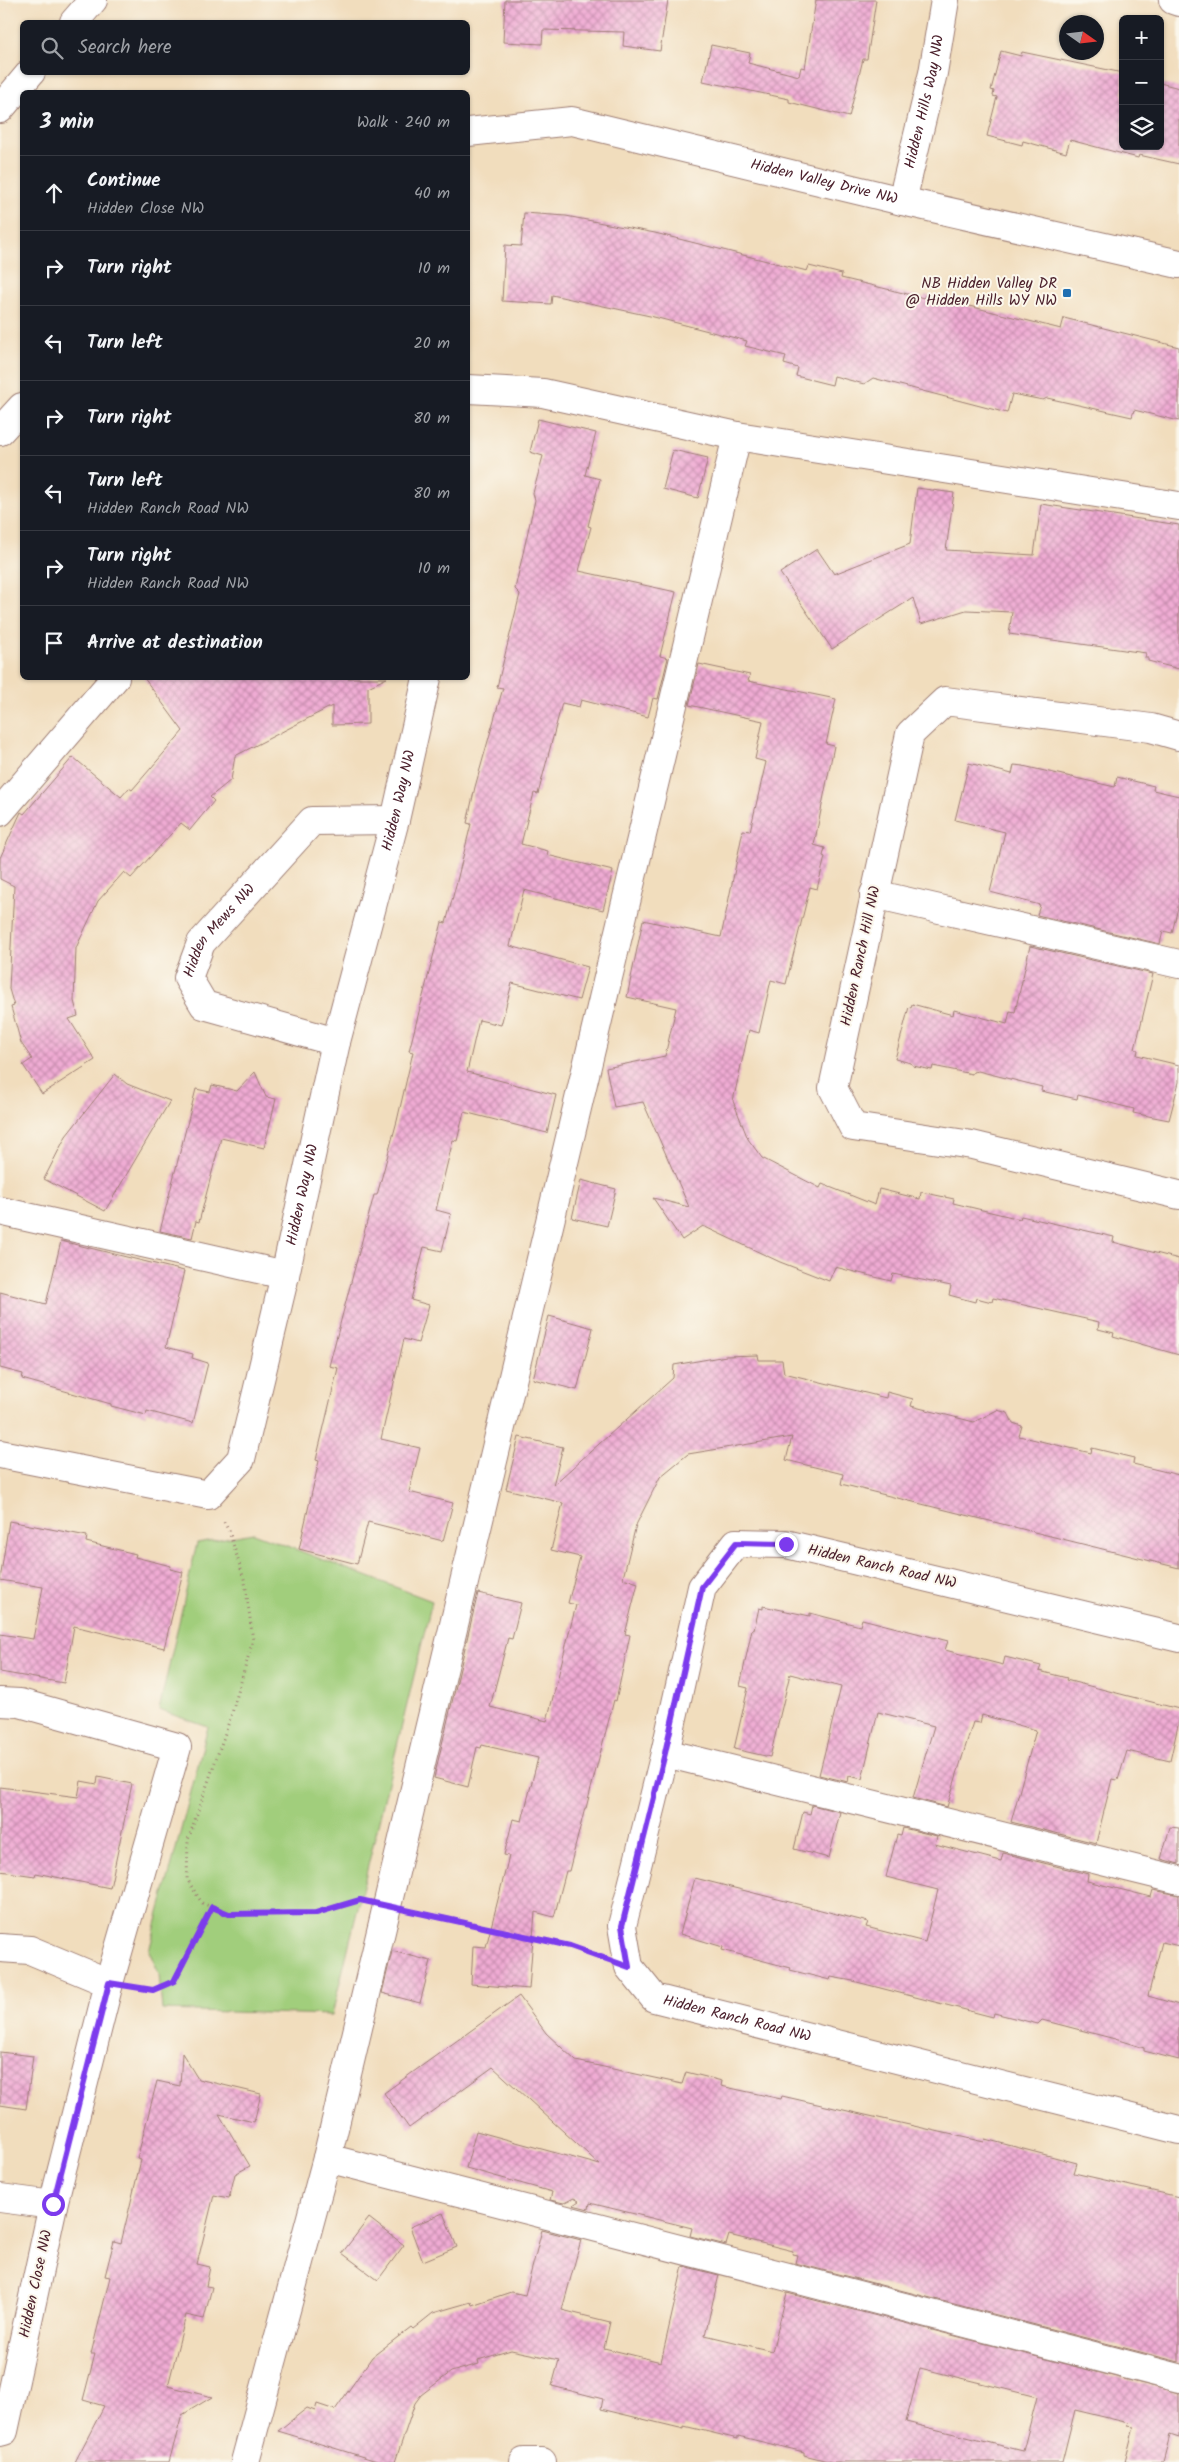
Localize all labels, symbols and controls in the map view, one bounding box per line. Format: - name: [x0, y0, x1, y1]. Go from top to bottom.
- north arrow: [1059, 15, 1104, 60]
- map controls: [1119, 15, 1164, 150]
- button: +: [1119, 15, 1164, 60]
- search box: [20, 20, 470, 75]
- text: Search here: [78, 33, 172, 63]
- street label: Hidden Hills Way NW: [898, 33, 951, 171]
- icon: search: [38, 34, 66, 62]
- button: −: [1119, 60, 1164, 105]
- button: layers: [1119, 105, 1164, 150]
- text: 3 min: [40, 106, 94, 139]
- text: Walk · 240 m: [357, 110, 450, 135]
- street label: Hidden Valley Drive NW: [748, 153, 901, 212]
- text: Continue: [87, 166, 160, 196]
- icon: ahead: [40, 179, 68, 207]
- text: 40 m: [414, 181, 450, 206]
- text: Hidden Close NW: [87, 196, 204, 221]
- text: Turn right: [87, 253, 172, 283]
- icon: right: [40, 254, 68, 282]
- text: 10 m: [418, 256, 450, 281]
- place label: NB Hidden Valley DR @ Hidden Hills WY NW: [906, 272, 1057, 313]
- marker: NB Hidden Valley DR @ Hidden Hills WY NW: [1061, 287, 1073, 299]
- text: Turn left: [87, 328, 162, 358]
- icon: left: [40, 329, 68, 357]
- text: 20 m: [414, 331, 450, 356]
- text: Turn right: [87, 403, 172, 433]
- icon: right: [40, 404, 68, 432]
- text: 80 m: [413, 406, 450, 431]
- text: Turn left: [87, 466, 162, 496]
- icon: left: [40, 479, 68, 507]
- text: 80 m: [413, 481, 450, 506]
- text: Hidden Ranch Road NW: [87, 496, 249, 521]
- text: Turn right: [87, 541, 172, 571]
- icon: right: [40, 554, 68, 582]
- text: 10 m: [418, 556, 450, 581]
- text: Hidden Ranch Road NW: [87, 571, 249, 596]
- text: Arrive at destination: [87, 628, 263, 658]
- icon: arrive: [40, 629, 68, 657]
- street label: Hidden Way NW: [375, 748, 422, 854]
- street label: Hidden Mews NW: [177, 878, 261, 981]
- street label: Hidden Ranch Hill NW: [834, 883, 888, 1028]
- street label: Hidden Way NW: [280, 1142, 325, 1248]
- route end: [775, 1533, 798, 1556]
- street label: Hidden Ranch Road NW: [805, 1538, 959, 1596]
- street label: Hidden Ranch Road NW: [660, 1989, 814, 2049]
- route start: [42, 2193, 65, 2216]
- street label: Hidden Close NW: [13, 2228, 59, 2340]

